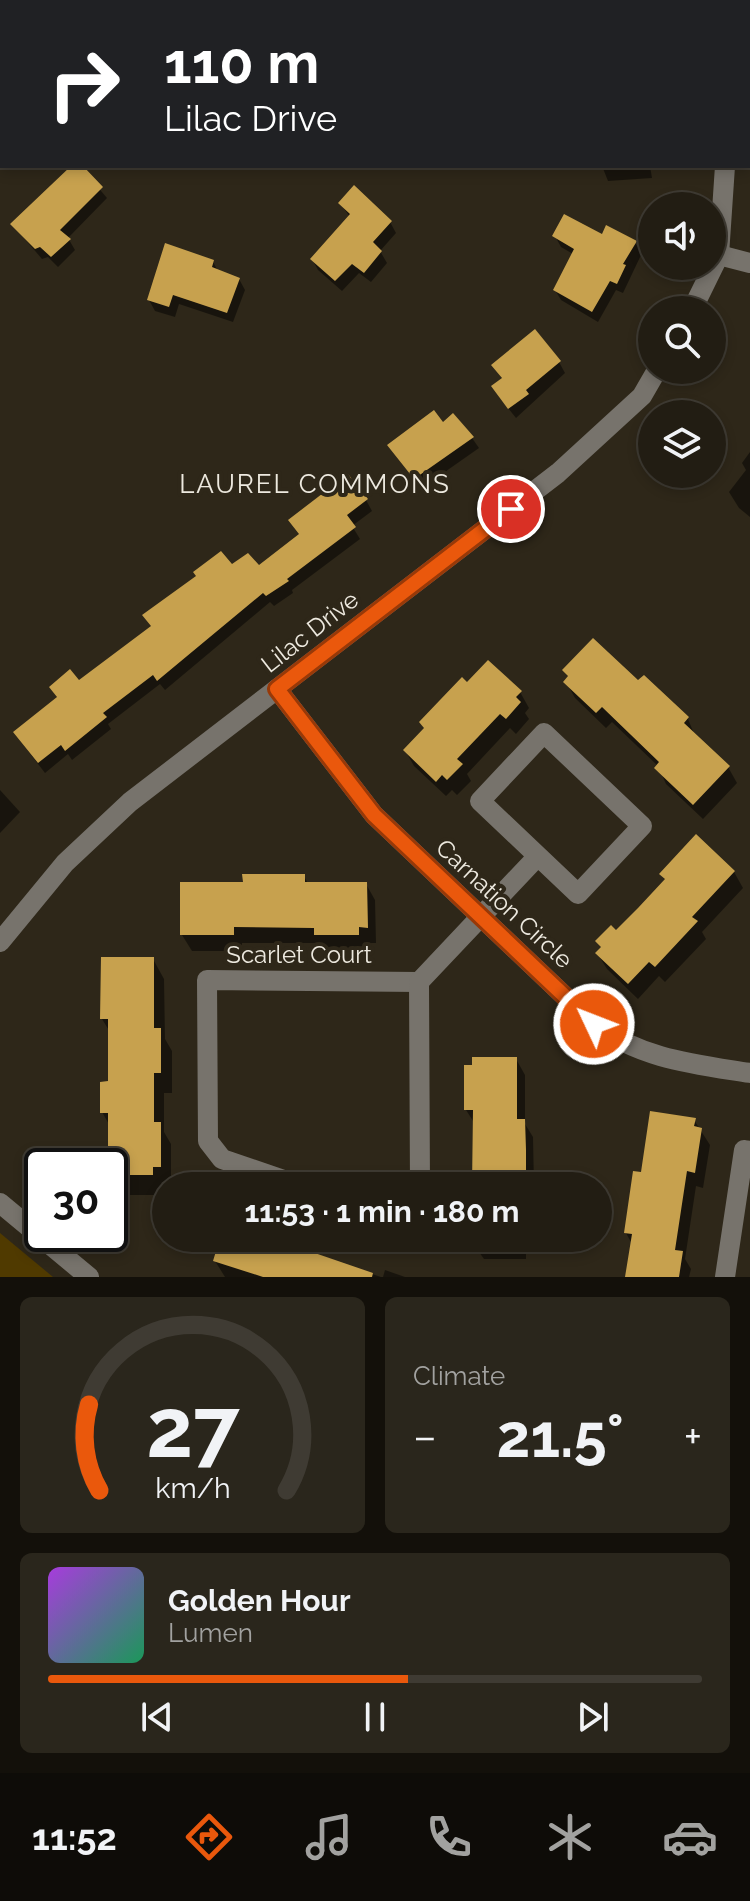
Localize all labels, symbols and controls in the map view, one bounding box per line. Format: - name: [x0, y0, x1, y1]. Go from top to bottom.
- text: 110 m: [164, 30, 319, 96]
- icon: right: [32, 32, 136, 136]
- text: Lilac Drive: [164, 97, 337, 139]
- map controls: [638, 192, 726, 488]
- button: sound: [638, 192, 726, 280]
- button: search: [638, 296, 726, 384]
- button: layers: [638, 400, 726, 488]
- district label: LAUREL COMMONS: [179, 469, 451, 499]
- pin: [477, 475, 545, 543]
- icon: arrive: [489, 487, 533, 531]
- street label: Lilac Drive: [255, 585, 364, 679]
- street label: Carnation Circle: [430, 833, 579, 974]
- street label: Scarlet Court: [226, 940, 372, 969]
- position arrow: [552, 982, 636, 1066]
- speed limit sign: 30: [24, 1148, 128, 1252]
- text: 11:53 · 1 min · 180 m: [245, 1194, 519, 1229]
- text: Climate: [413, 1361, 505, 1391]
- text: 27: [146, 1379, 240, 1476]
- text: 21.5°: [497, 1401, 624, 1471]
- text: −: [413, 1411, 437, 1462]
- text: +: [684, 1411, 702, 1462]
- text: km/h: [155, 1471, 230, 1505]
- text: Golden Hour: [168, 1583, 351, 1618]
- text: Lumen: [168, 1618, 253, 1648]
- icon: previous: [135, 1695, 179, 1739]
- icon: pause: [353, 1695, 397, 1739]
- icon: next: [571, 1695, 615, 1739]
- icon: directions: [181, 1809, 237, 1865]
- icon: music: [301, 1809, 357, 1865]
- icon: phone: [421, 1809, 477, 1865]
- icon: climate: [542, 1809, 598, 1865]
- icon: car: [662, 1809, 718, 1865]
- text: 11:52: [32, 1816, 117, 1858]

